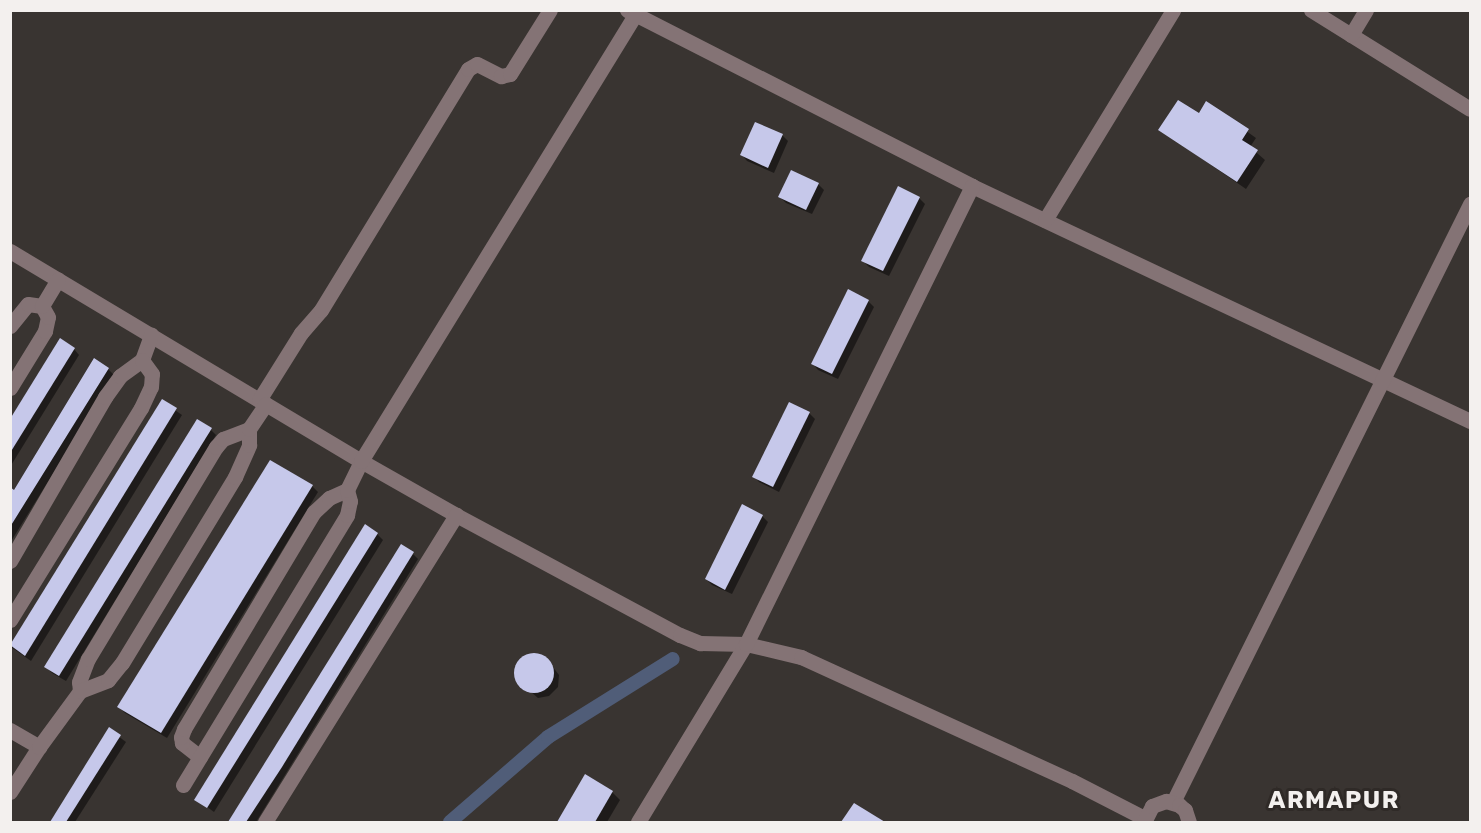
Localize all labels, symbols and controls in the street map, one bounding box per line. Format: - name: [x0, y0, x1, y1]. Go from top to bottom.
- district label: ARMAPUR: [1268, 787, 1400, 815]

